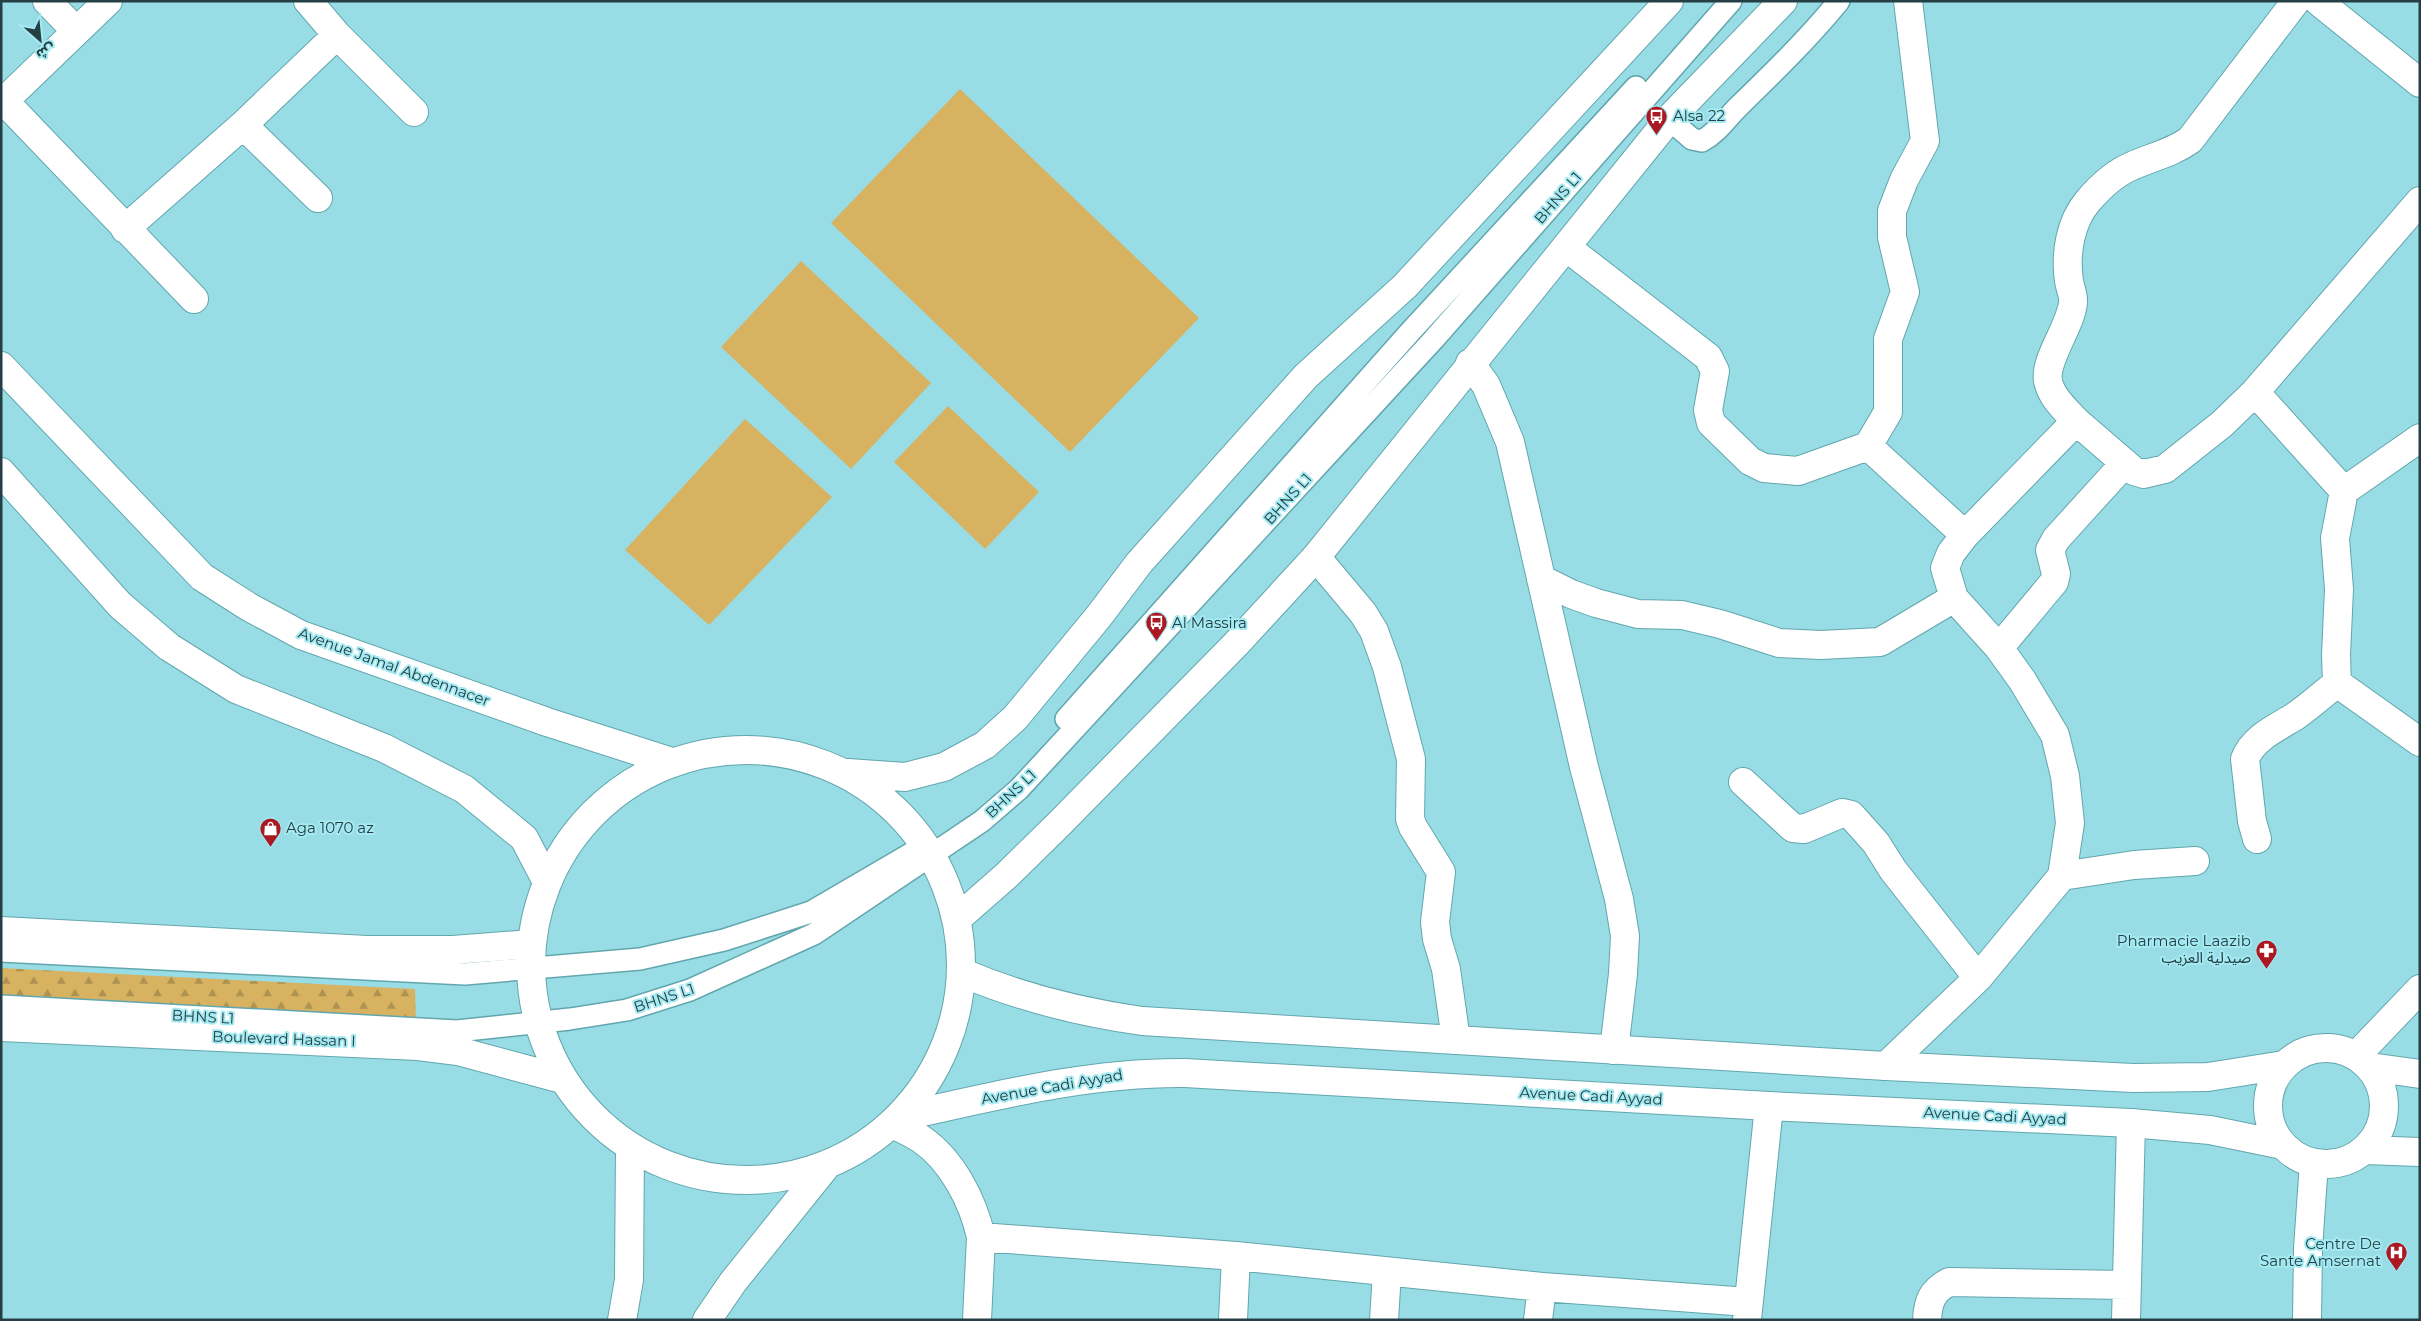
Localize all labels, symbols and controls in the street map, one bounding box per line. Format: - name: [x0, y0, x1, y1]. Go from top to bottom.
- north arrow: [15, 15, 65, 65]
- text: ش: [33, 39, 59, 64]
- bus stop icon: Alsa 22: [1645, 104, 1669, 135]
- place label: Alsa 22: [1673, 106, 1725, 125]
- street label: BHNS L1: [1530, 168, 1585, 228]
- street label: BHNS L1: [1260, 469, 1316, 528]
- bus stop icon: Al Massira: [1144, 611, 1168, 642]
- place label: Al Massira: [1172, 613, 1247, 632]
- street label: Avenue Jamal Abdennacer: [296, 623, 492, 710]
- street label: BHNS L1: [981, 765, 1040, 822]
- shop icon: Aga 1070 az: [258, 816, 282, 847]
- place label: Aga 1070 az: [286, 818, 374, 837]
- place label: Pharmacie Laazib صيدلية العزيب: [2117, 931, 2251, 967]
- pharmacy icon: Pharmacie Laazib صيدلية العزيب: [2255, 938, 2279, 969]
- street label: BHNS L1: [631, 979, 697, 1016]
- street label: BHNS L1: [171, 1005, 235, 1028]
- street label: Boulevard Hassan I: [212, 1027, 356, 1050]
- street label: Avenue Cadi Ayyad: [980, 1065, 1124, 1108]
- street label: Avenue Cadi Ayyad: [1519, 1082, 1663, 1109]
- street label: Avenue Cadi Ayyad: [1923, 1102, 2067, 1129]
- place label: Centre De Sante Amsernat: [2260, 1234, 2381, 1270]
- hospital icon: Centre De Sante Amsernat: [2385, 1241, 2409, 1272]

